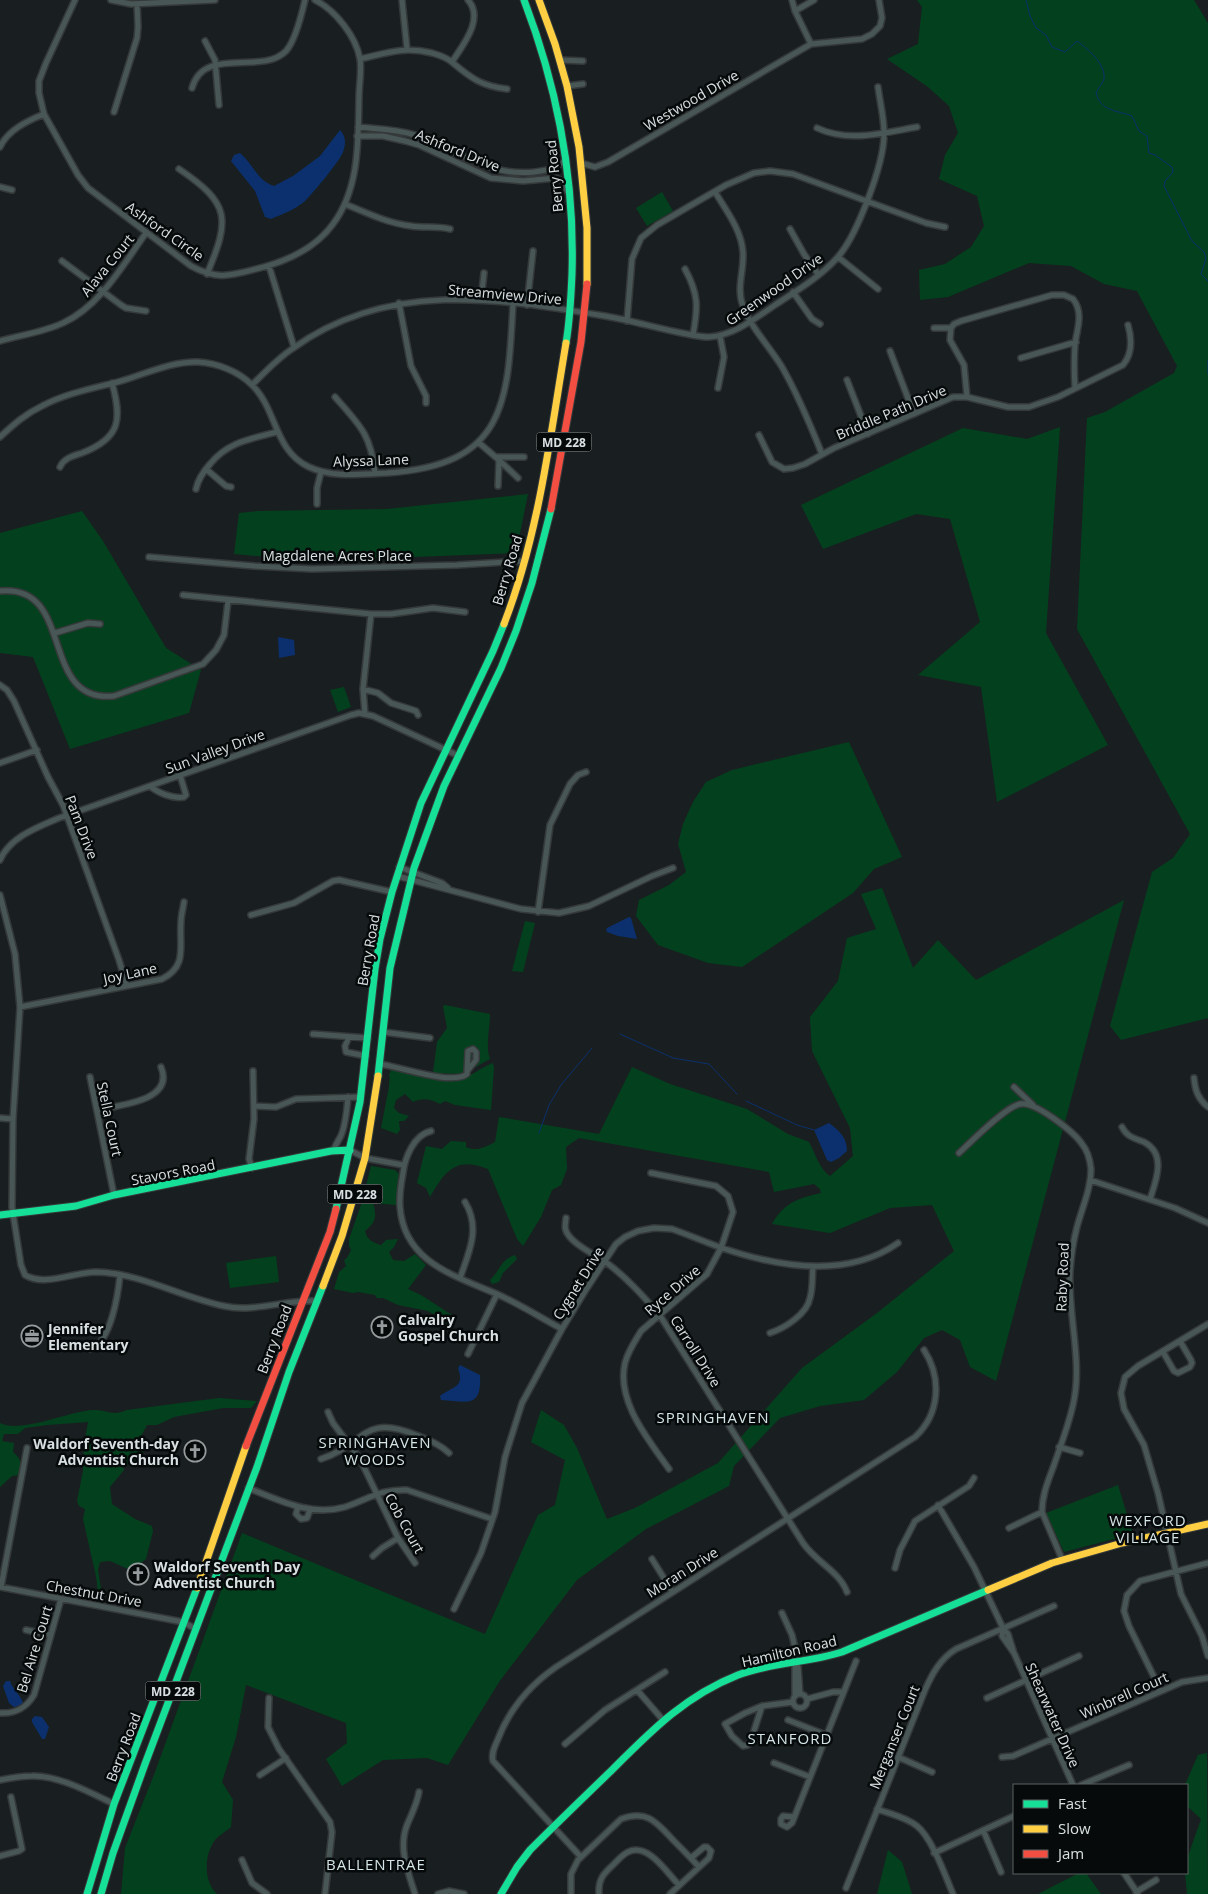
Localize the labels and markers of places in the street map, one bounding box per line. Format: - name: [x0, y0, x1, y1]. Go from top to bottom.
- place label: Calvalry Gospel Church: [398, 1310, 499, 1345]
- church icon: Calvalry Gospel Church: [370, 1315, 394, 1339]
- place label: Jennifer Elementary: [46, 1319, 128, 1354]
- office icon: Jennifer Elementary: [20, 1324, 44, 1348]
- place label: Waldorf Seventh-day Adventist Church: [33, 1434, 179, 1469]
- church icon: Waldorf Seventh-day Adventist Church: [183, 1439, 207, 1463]
- place label: Waldorf Seventh Day Adventist Church: [154, 1557, 300, 1592]
- church icon: Waldorf Seventh Day Adventist Church: [126, 1562, 150, 1586]

